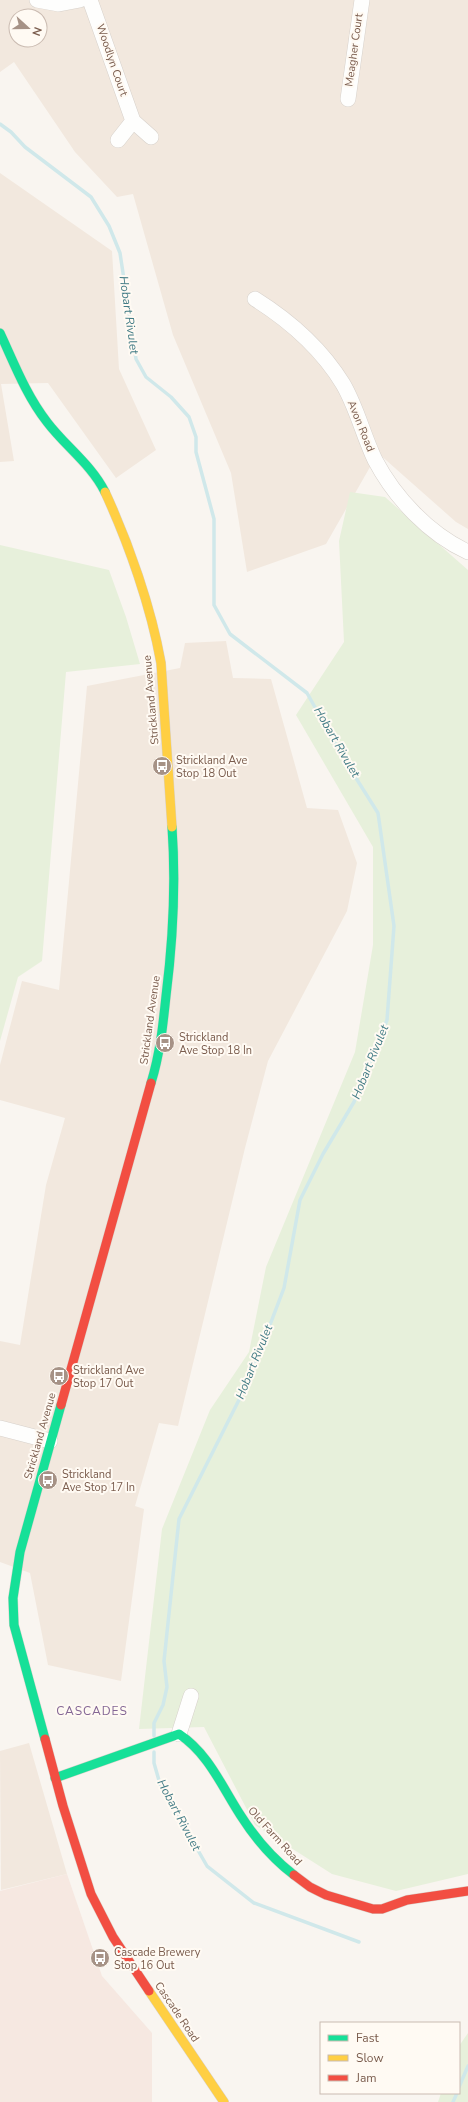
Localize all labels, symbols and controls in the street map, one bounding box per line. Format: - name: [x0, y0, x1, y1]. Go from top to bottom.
- north arrow: [8, 8, 48, 48]
- street label: Meagher Court: [341, 12, 367, 88]
- street label: Woodlyn Court: [93, 22, 131, 98]
- text: N: [28, 25, 45, 38]
- water label: Hobart Rivulet: [116, 275, 143, 356]
- street label: Avon Road: [344, 398, 378, 454]
- street label: Strickland Avenue: [140, 655, 162, 745]
- water label: Hobart Rivulet: [310, 704, 364, 781]
- place label: Strickland Ave Stop 18 Out: [176, 753, 248, 781]
- bus stop icon: Strickland Ave Stop 18 Out: [151, 755, 173, 777]
- street label: Strickland Avenue: [136, 974, 164, 1065]
- water label: Hobart Rivulet: [348, 1022, 392, 1102]
- place label: Strickland Ave Stop 18 In: [179, 1030, 252, 1058]
- bus stop icon: Strickland Ave Stop 18 In: [154, 1032, 176, 1054]
- water label: Hobart Rivulet: [232, 1322, 276, 1402]
- place label: Strickland Ave Stop 17 Out: [73, 1363, 145, 1391]
- bus stop icon: Strickland Ave Stop 17 Out: [48, 1365, 70, 1387]
- street label: Strickland Avenue: [20, 1391, 60, 1481]
- place label: Strickland Ave Stop 17 In: [62, 1467, 135, 1495]
- bus stop icon: Strickland Ave Stop 17 In: [37, 1469, 59, 1491]
- district label: CASCADES: [56, 1703, 128, 1719]
- water label: Hobart Rivulet: [153, 1776, 205, 1854]
- street label: Old Farm Road: [245, 1803, 305, 1869]
- place label: Cascade Brewery Stop 16 Out: [114, 1945, 201, 1973]
- bus stop icon: Cascade Brewery Stop 16 Out: [89, 1947, 111, 1969]
- street label: Cascade Road: [151, 1979, 203, 2045]
- legend: [320, 2022, 460, 2094]
- text: Fast: [356, 2030, 379, 2046]
- text: Slow: [356, 2050, 384, 2066]
- text: Jam: [355, 2070, 377, 2086]

